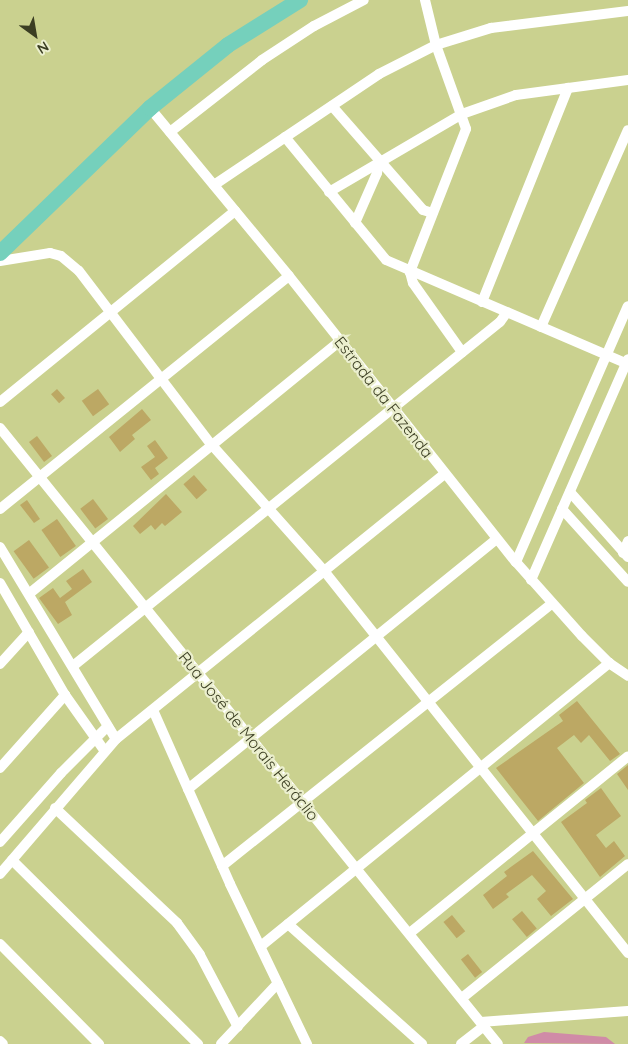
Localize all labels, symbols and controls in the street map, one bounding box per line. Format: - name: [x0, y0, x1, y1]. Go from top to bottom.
- north arrow: [10, 10, 60, 60]
- text: N: [34, 37, 52, 58]
- street label: Estrada da Fazenda: [331, 332, 437, 462]
- street label: Rua José de Morais Heráclio: [175, 648, 323, 824]

